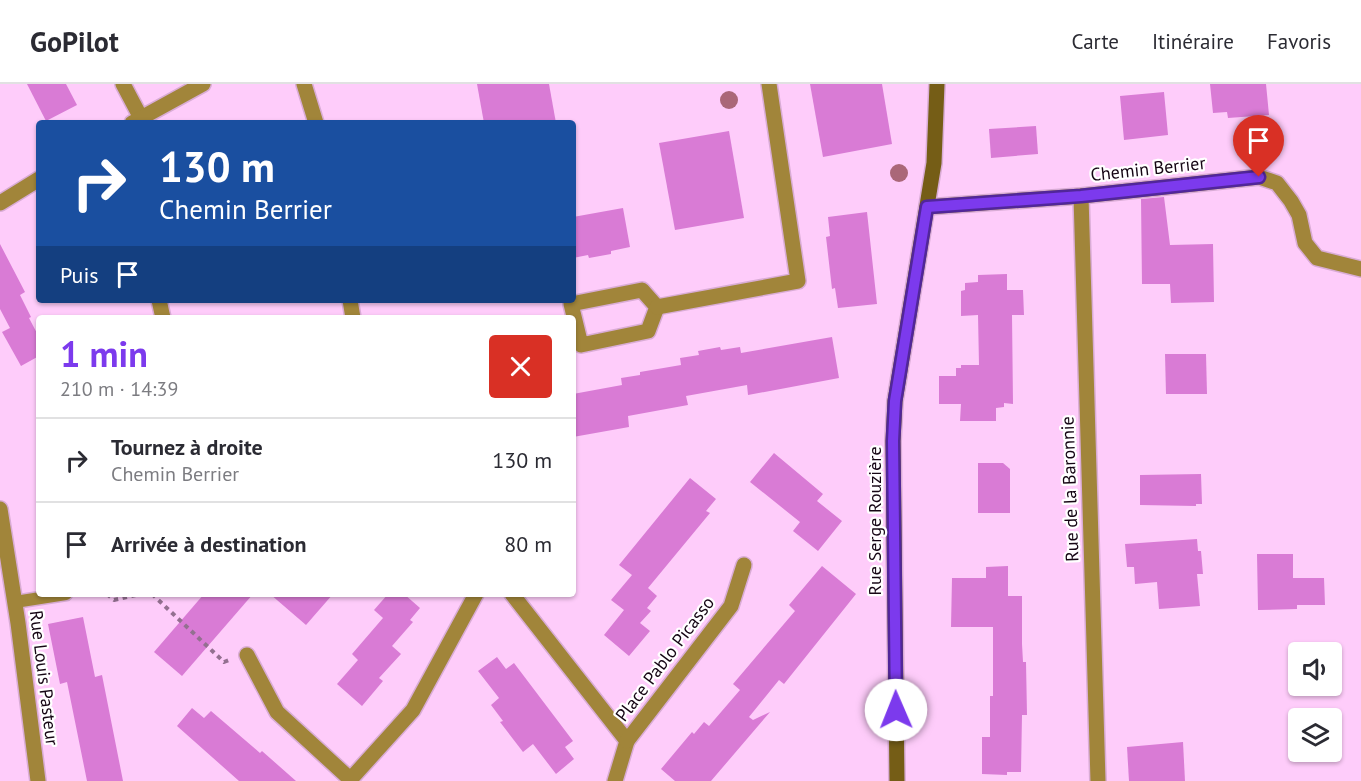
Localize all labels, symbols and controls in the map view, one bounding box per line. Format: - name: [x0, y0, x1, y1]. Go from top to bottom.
- text: GoPilot: [30, 23, 119, 60]
- text: Carte: [1072, 28, 1119, 55]
- text: Itinéraire: [1152, 28, 1234, 55]
- text: Favoris: [1267, 28, 1331, 55]
- pin: [1233, 115, 1284, 177]
- icon: arrive: [1242, 124, 1275, 157]
- text: 130 m: [159, 139, 275, 194]
- icon: right: [60, 144, 138, 222]
- street label: Chemin Berrier: [1089, 151, 1207, 186]
- text: Chemin Berrier: [159, 192, 332, 226]
- icon: arrive: [111, 258, 144, 291]
- text: Puis: [60, 261, 99, 289]
- text: 1 min: [60, 330, 148, 377]
- button: close: [489, 335, 552, 398]
- text: 210 m · 14:39: [60, 376, 178, 402]
- street label: Rue de la Baronnie: [1055, 416, 1084, 562]
- text: Tournez à droite: [111, 433, 263, 461]
- icon: right: [60, 444, 93, 477]
- text: 130 m: [492, 446, 552, 474]
- street label: Rue Serge Rouzière: [863, 446, 886, 596]
- text: Chemin Berrier: [111, 461, 239, 487]
- icon: arrive: [60, 528, 93, 561]
- text: Arrivée à destination: [111, 530, 307, 558]
- text: 80 m: [504, 530, 552, 558]
- street label: Place Pablo Picasso: [610, 592, 719, 726]
- street label: Rue Louis Pasteur: [25, 609, 64, 747]
- map controls: [1288, 642, 1342, 762]
- button: sound: [1288, 642, 1342, 696]
- position arrow: [864, 678, 928, 742]
- button: layers: [1288, 708, 1342, 762]

